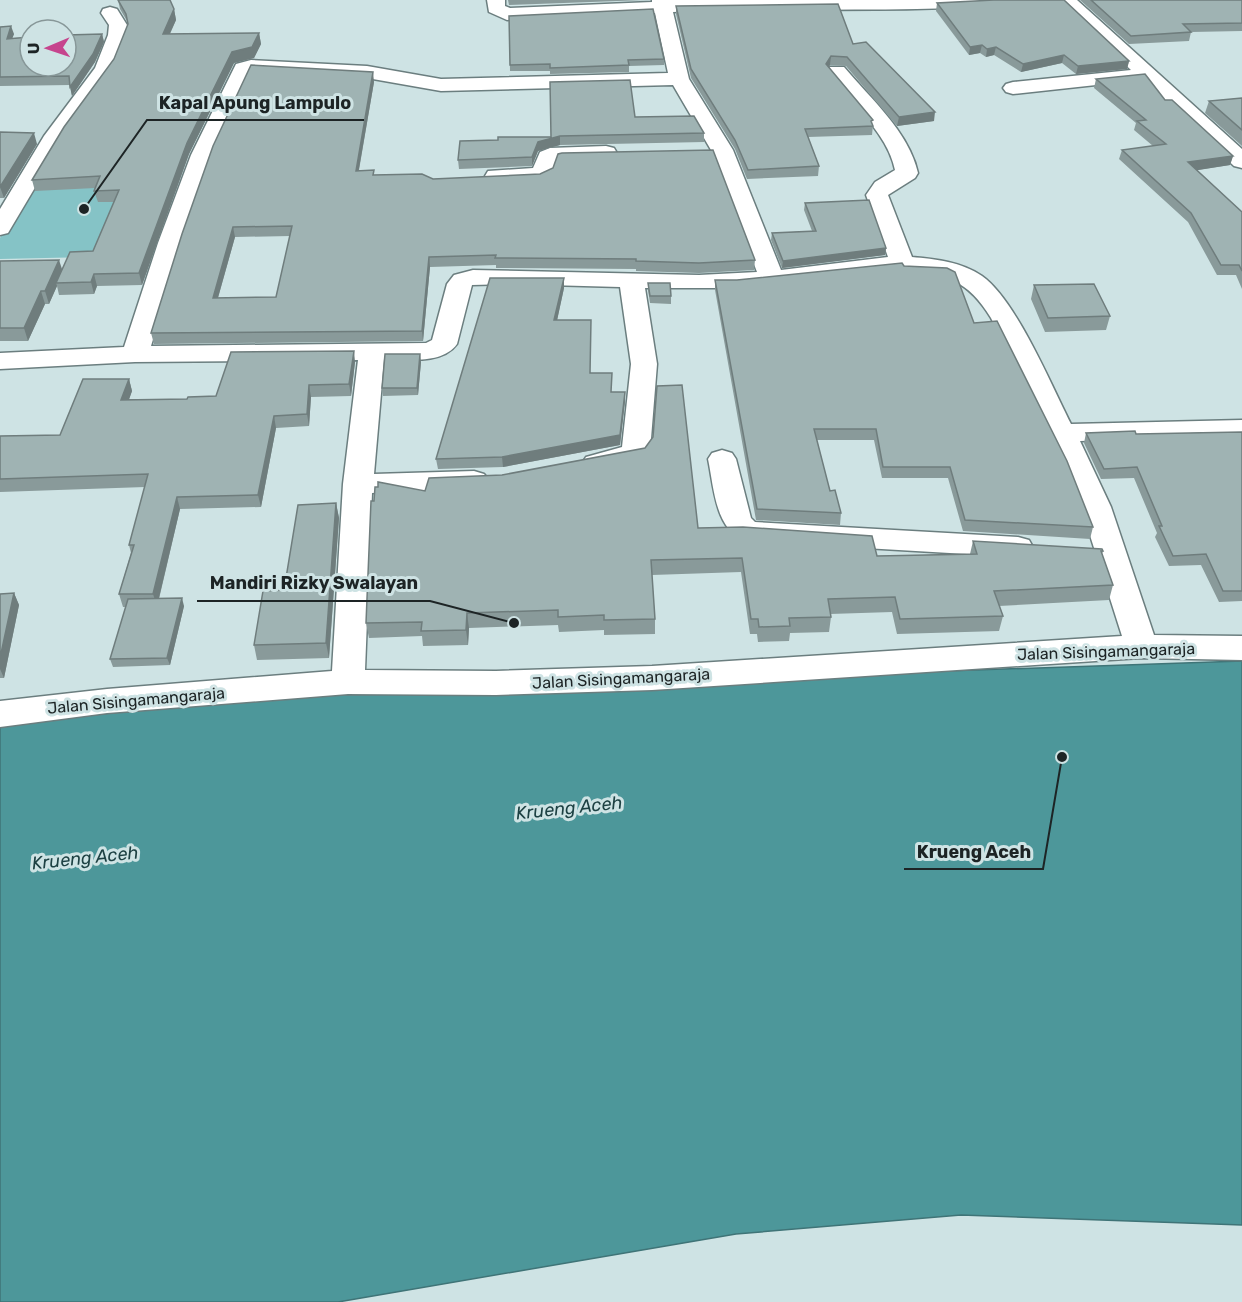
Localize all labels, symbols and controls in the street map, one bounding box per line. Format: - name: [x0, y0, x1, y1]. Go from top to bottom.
- north arrow: [18, 18, 78, 78]
- text: U: [24, 42, 43, 55]
- callout: Kapal Apung Lampulo: [147, 84, 364, 120]
- text: Kapal Apung Lampulo: [159, 92, 351, 114]
- callout: Mandiri Rizky Swalayan: [197, 565, 430, 601]
- text: Mandiri Rizky Swalayan: [210, 572, 418, 594]
- street label: Jalan Sisingamangaraja: [1017, 639, 1195, 664]
- street label: Jalan Sisingamangaraja: [532, 664, 710, 693]
- street label: Jalan Sisingamangaraja: [46, 683, 226, 718]
- water label: Krueng Aceh: [515, 791, 623, 825]
- callout: Krueng Aceh: [904, 833, 1043, 869]
- water label: Krueng Aceh: [31, 841, 139, 875]
- text: Krueng Aceh: [917, 841, 1031, 863]

